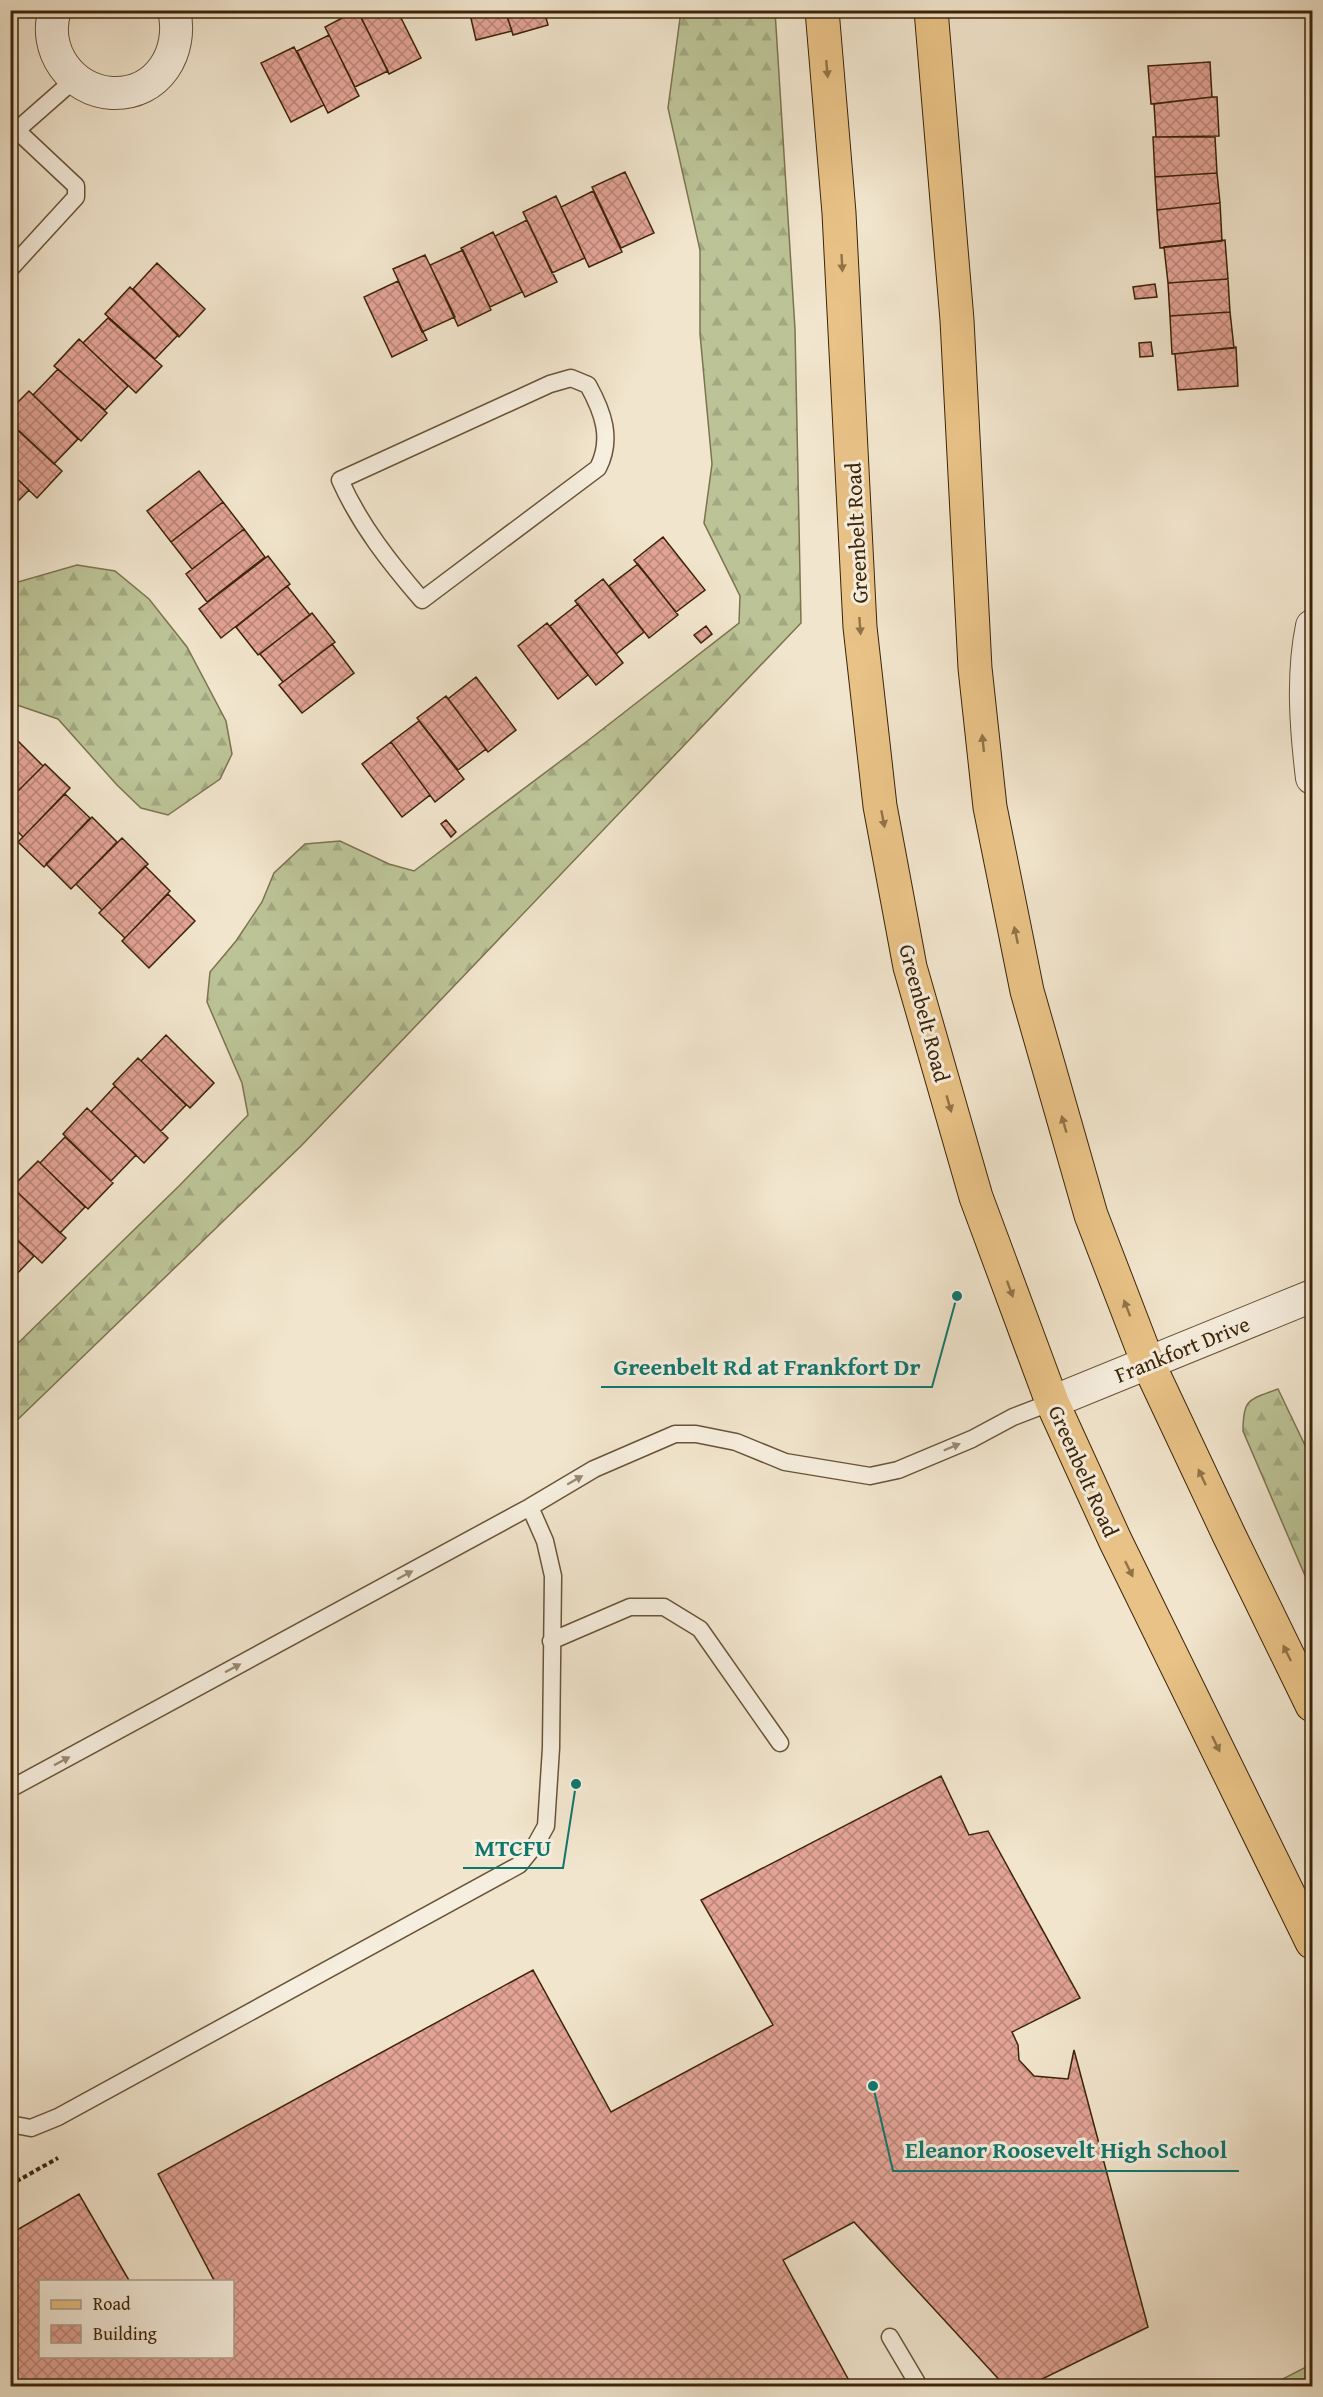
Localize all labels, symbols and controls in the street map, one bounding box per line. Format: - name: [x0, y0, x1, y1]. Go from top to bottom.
- one-way arrow: [822, 59, 832, 78]
- one-way arrow: [837, 254, 846, 273]
- street label: Greenbelt Road: [836, 461, 876, 604]
- one-way arrow: [855, 616, 865, 635]
- one-way arrow: [978, 733, 988, 752]
- one-way arrow: [878, 810, 887, 829]
- one-way arrow: [1011, 925, 1020, 944]
- street label: Greenbelt Road: [891, 941, 959, 1086]
- one-way arrow: [945, 1095, 954, 1113]
- one-way arrow: [1059, 1115, 1069, 1133]
- one-way arrow: [1006, 1280, 1016, 1298]
- one-way arrow: [1122, 1299, 1131, 1317]
- street label: Frankfort Drive: [1110, 1307, 1254, 1391]
- callout: Greenbelt Rd at Frankfort Dr: [601, 1345, 932, 1387]
- text: Greenbelt Rd at Frankfort Dr: [614, 1349, 920, 1384]
- street label: Greenbelt Road: [1041, 1400, 1127, 1542]
- one-way arrow: [943, 1442, 961, 1452]
- one-way arrow: [1197, 1469, 1206, 1486]
- one-way arrow: [567, 1475, 584, 1485]
- one-way arrow: [1125, 1561, 1134, 1578]
- one-way arrow: [396, 1570, 413, 1580]
- one-way arrow: [1282, 1644, 1291, 1661]
- one-way arrow: [225, 1663, 242, 1673]
- one-way arrow: [1211, 1736, 1220, 1753]
- one-way arrow: [54, 1756, 71, 1766]
- callout: MTCFU: [463, 1826, 563, 1868]
- text: MTCFU: [475, 1830, 551, 1865]
- callout: Eleanor Roosevelt High School: [893, 2129, 1239, 2171]
- text: Eleanor Roosevelt High School: [905, 2132, 1228, 2167]
- legend: [39, 2280, 234, 2358]
- text: Road: [93, 2290, 131, 2317]
- text: Building: [93, 2320, 157, 2347]

